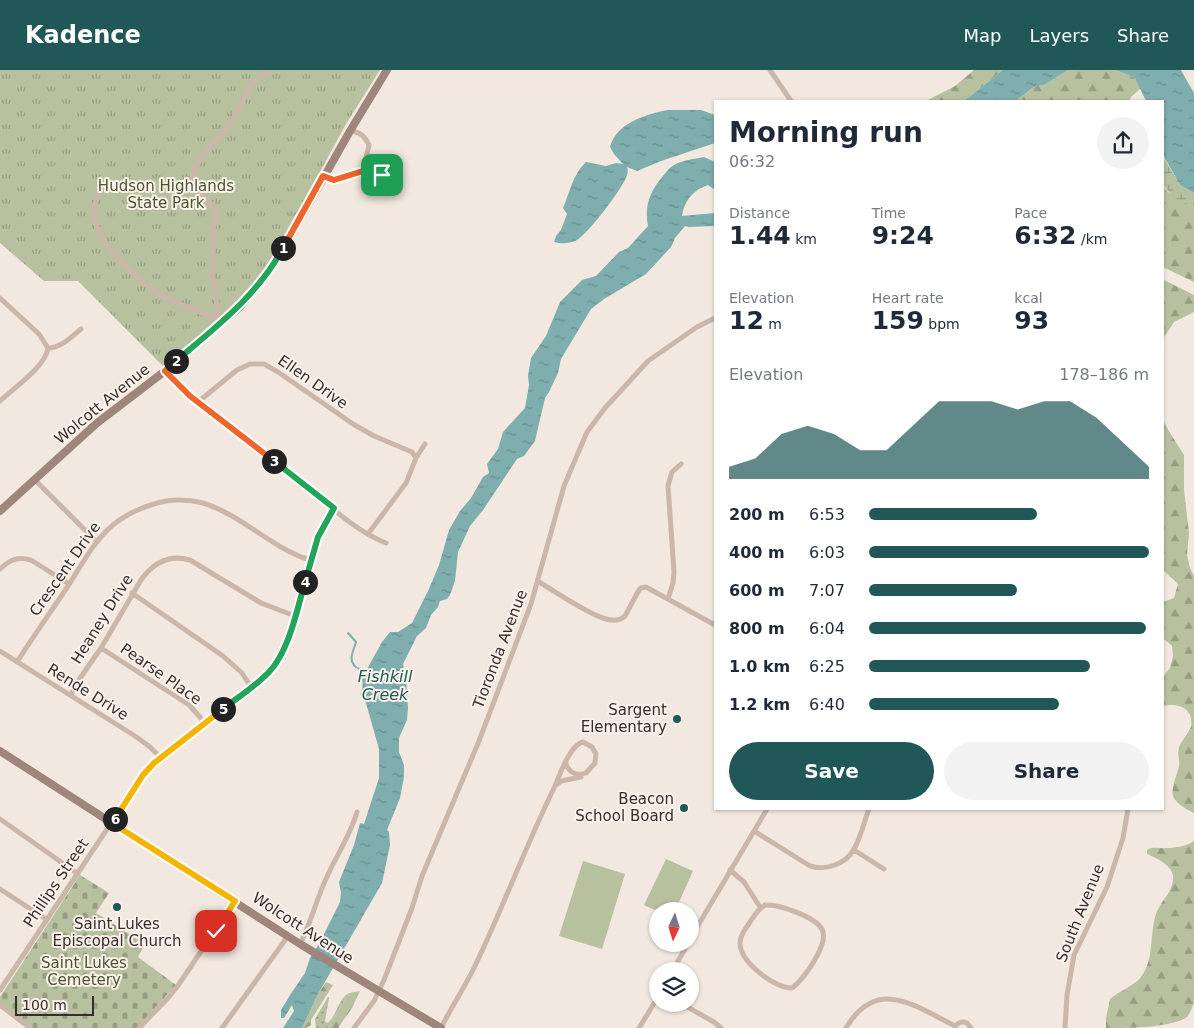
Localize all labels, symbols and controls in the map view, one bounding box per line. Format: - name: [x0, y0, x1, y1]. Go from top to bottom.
- text: Kadence: [25, 21, 141, 49]
- text: Map: [963, 25, 1001, 46]
- text: Layers: [1029, 25, 1089, 46]
- text: Share: [1117, 25, 1169, 46]
- text: Morning run: [729, 116, 923, 149]
- button: share: [1097, 117, 1149, 169]
- text: 06:32: [729, 152, 775, 171]
- pin: [361, 154, 403, 196]
- icon: arrive: [368, 161, 396, 189]
- park label: Hudson Highlands State Park: [98, 177, 234, 212]
- text: Distance: [729, 205, 790, 221]
- text: Time: [872, 205, 906, 221]
- text: Pace: [1014, 205, 1047, 221]
- text: 1.44: [729, 221, 791, 250]
- text: 9:24: [872, 221, 934, 250]
- text: 6:32: [1014, 221, 1077, 250]
- text: km: [791, 231, 817, 247]
- text: /km: [1077, 231, 1107, 247]
- pin: 1: [270, 236, 296, 260]
- text: 1: [279, 240, 288, 256]
- text: Elevation: [729, 290, 794, 306]
- text: Heart rate: [872, 290, 944, 306]
- text: kcal: [1014, 290, 1043, 306]
- text: 12: [729, 306, 764, 335]
- text: 159: [872, 306, 924, 335]
- text: 93: [1014, 306, 1049, 335]
- text: m: [764, 316, 782, 332]
- text: bpm: [924, 316, 960, 332]
- pin: 2: [164, 348, 188, 374]
- street label: Ellen Drive: [275, 351, 351, 413]
- text: 2: [172, 353, 181, 369]
- street label: Wolcott Avenue: [51, 360, 153, 448]
- text: Elevation: [729, 365, 803, 384]
- text: 178–186 m: [1059, 365, 1149, 384]
- pin: 3: [262, 448, 286, 474]
- text: 3: [270, 453, 279, 469]
- text: 200 m: [729, 505, 785, 524]
- text: 6:53: [809, 505, 845, 524]
- street label: Crescent Drive: [26, 518, 104, 620]
- text: 400 m: [729, 543, 785, 562]
- text: 6:03: [809, 543, 845, 562]
- pin: 4: [292, 570, 318, 594]
- street label: Heaney Drive: [67, 571, 137, 667]
- text: 4: [301, 574, 310, 590]
- text: 600 m: [729, 581, 785, 600]
- text: 7:07: [809, 581, 845, 600]
- street label: Tioronda Avenue: [469, 587, 531, 712]
- text: 800 m: [729, 619, 785, 638]
- text: 6:04: [809, 619, 845, 638]
- street label: Pearse Place: [117, 639, 205, 709]
- text: 1.0 km: [729, 657, 790, 676]
- text: 6:25: [809, 657, 845, 676]
- street label: Rende Drive: [44, 660, 132, 724]
- water label: Fishkill Creek: [358, 667, 413, 704]
- text: 1.2 km: [729, 695, 790, 714]
- text: 6:40: [809, 695, 845, 714]
- pin: 5: [210, 696, 236, 722]
- text: 5: [219, 701, 228, 717]
- place label: Sargent Elementary: [581, 701, 667, 736]
- marker: Sargent Elementary: [671, 713, 683, 725]
- button: Save: [729, 742, 934, 800]
- button: Share: [944, 742, 1149, 800]
- place label: Beacon School Board: [575, 790, 674, 825]
- marker: Beacon School Board: [678, 802, 690, 814]
- pin: 6: [102, 806, 128, 832]
- text: 6: [111, 811, 120, 827]
- street label: Phillips Street: [20, 835, 92, 931]
- street label: South Avenue: [1052, 861, 1108, 965]
- street label: Wolcott Avenue: [249, 889, 357, 967]
- marker: Saint Lukes Episcopal Church: [111, 901, 123, 913]
- north arrow: [649, 902, 699, 952]
- map controls: [649, 902, 699, 1012]
- pin: [195, 910, 237, 952]
- place label: Saint Lukes Episcopal Church: [52, 915, 182, 950]
- icon: check: [202, 917, 230, 945]
- park label: Saint Lukes Cemetery: [41, 954, 127, 989]
- button: layers: [649, 962, 699, 1012]
- scale bar: [15, 993, 94, 1016]
- text: 100 m: [22, 997, 67, 1013]

